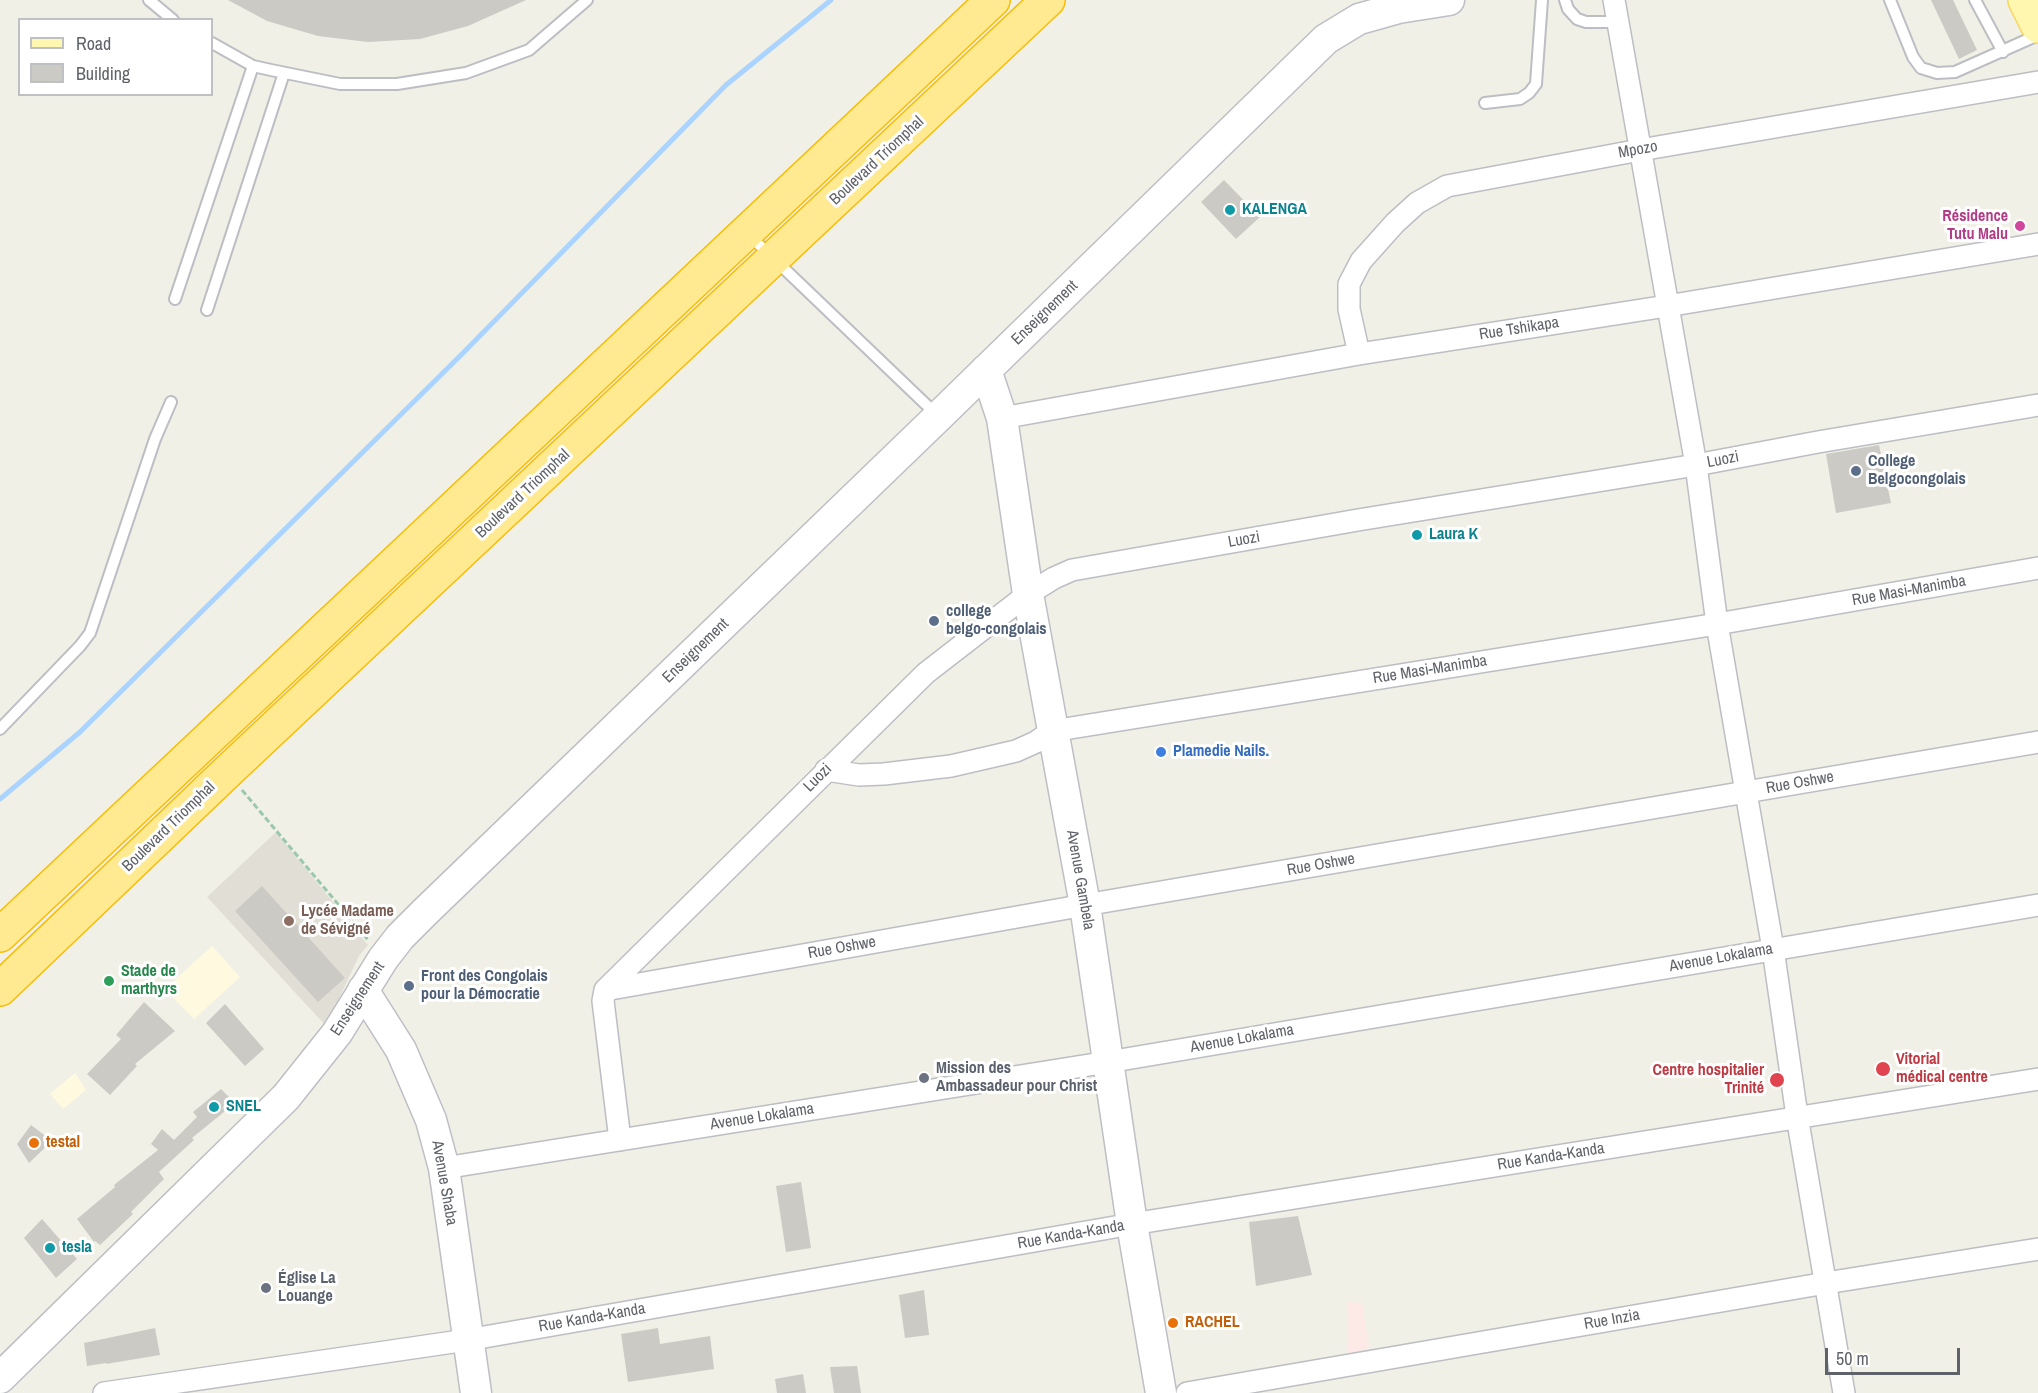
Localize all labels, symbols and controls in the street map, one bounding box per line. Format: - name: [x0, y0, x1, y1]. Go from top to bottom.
- legend: [18, 18, 213, 96]
- text: Road: [76, 31, 111, 56]
- text: Building: [76, 61, 130, 86]
- street label: Boulevard Triomphal: [826, 113, 928, 209]
- street label: Mpozo: [1617, 137, 1659, 163]
- place label: KALENGA: [1242, 200, 1307, 220]
- marker: KALENGA: [1223, 203, 1237, 217]
- place label: Résidence Tutu Malu: [1942, 207, 2008, 245]
- marker: Résidence Tutu Malu: [2013, 219, 2027, 233]
- street label: Enseignement: [1008, 277, 1082, 349]
- street label: Rue Tshikapa: [1478, 313, 1560, 345]
- street label: Boulevard Triomphal: [472, 446, 574, 542]
- street label: Luozi: [1705, 448, 1741, 472]
- place label: College Belgocongolais: [1868, 452, 1966, 490]
- marker: College Belgocongolais: [1849, 464, 1863, 478]
- place label: Laura K: [1429, 525, 1478, 545]
- street label: Luozi: [1227, 528, 1261, 552]
- marker: Laura K: [1410, 528, 1424, 542]
- street label: Rue Masi-Manimba: [1851, 572, 1967, 610]
- place label: college belgo-congolais: [946, 602, 1047, 640]
- marker: college belgo-congolais: [927, 614, 941, 628]
- street label: Enseignement: [659, 615, 733, 687]
- street label: Rue Masi-Manimba: [1372, 652, 1488, 688]
- place label: Plamedie Nails.: [1173, 742, 1269, 762]
- marker: Plamedie Nails.: [1154, 745, 1168, 759]
- street label: Luozi: [800, 760, 836, 796]
- street label: Rue Oshwe: [1765, 768, 1835, 798]
- street label: Boulevard Triomphal: [119, 778, 219, 876]
- street label: Avenue Gambela: [1062, 829, 1098, 931]
- street label: Rue Oshwe: [1286, 850, 1356, 880]
- place label: Lycée Madame de Sévigné: [301, 902, 394, 940]
- marker: Lycée Madame de Sévigné: [282, 914, 296, 928]
- street label: Rue Oshwe: [807, 933, 877, 963]
- street label: Avenue Lokalama: [1668, 939, 1774, 977]
- street label: Enseignement: [327, 958, 389, 1040]
- place label: Stade de marthyrs: [121, 962, 177, 1000]
- place label: Front des Congolais pour la Démocratie: [421, 967, 548, 1005]
- marker: Stade de marthyrs: [102, 974, 116, 988]
- marker: Front des Congolais pour la Démocratie: [402, 979, 416, 993]
- street label: Avenue Lokalama: [1189, 1020, 1295, 1058]
- place label: Vitorial médical centre: [1896, 1050, 1988, 1088]
- place label: Mission des Ambassadeur pour Christ: [936, 1059, 1097, 1097]
- marker: Vitorial médical centre: [1874, 1060, 1892, 1078]
- place label: Centre hospitalier Trinité: [1652, 1061, 1764, 1099]
- marker: Mission des Ambassadeur pour Christ: [917, 1071, 931, 1085]
- marker: Centre hospitalier Trinité: [1768, 1071, 1786, 1089]
- place label: SNEL: [226, 1097, 261, 1117]
- street label: Avenue Lokalama: [709, 1099, 815, 1135]
- marker: SNEL: [207, 1100, 221, 1114]
- place label: testal: [46, 1133, 80, 1153]
- marker: testal: [27, 1136, 41, 1150]
- street label: Avenue Shaba: [427, 1139, 461, 1227]
- street label: Rue Kanda-Kanda: [1496, 1139, 1606, 1175]
- street label: Rue Kanda-Kanda: [1016, 1216, 1126, 1254]
- place label: tesla: [62, 1238, 92, 1258]
- marker: tesla: [43, 1241, 57, 1255]
- place label: Église La Louange: [278, 1269, 336, 1307]
- marker: Église La Louange: [259, 1281, 273, 1295]
- street label: Rue Kanda-Kanda: [537, 1299, 647, 1337]
- street label: Rue Inzia: [1583, 1306, 1641, 1334]
- place label: RACHEL: [1185, 1313, 1240, 1333]
- marker: RACHEL: [1166, 1316, 1180, 1330]
- scale bar: [1828, 1336, 1963, 1374]
- text: 50 m: [1836, 1346, 1869, 1371]

